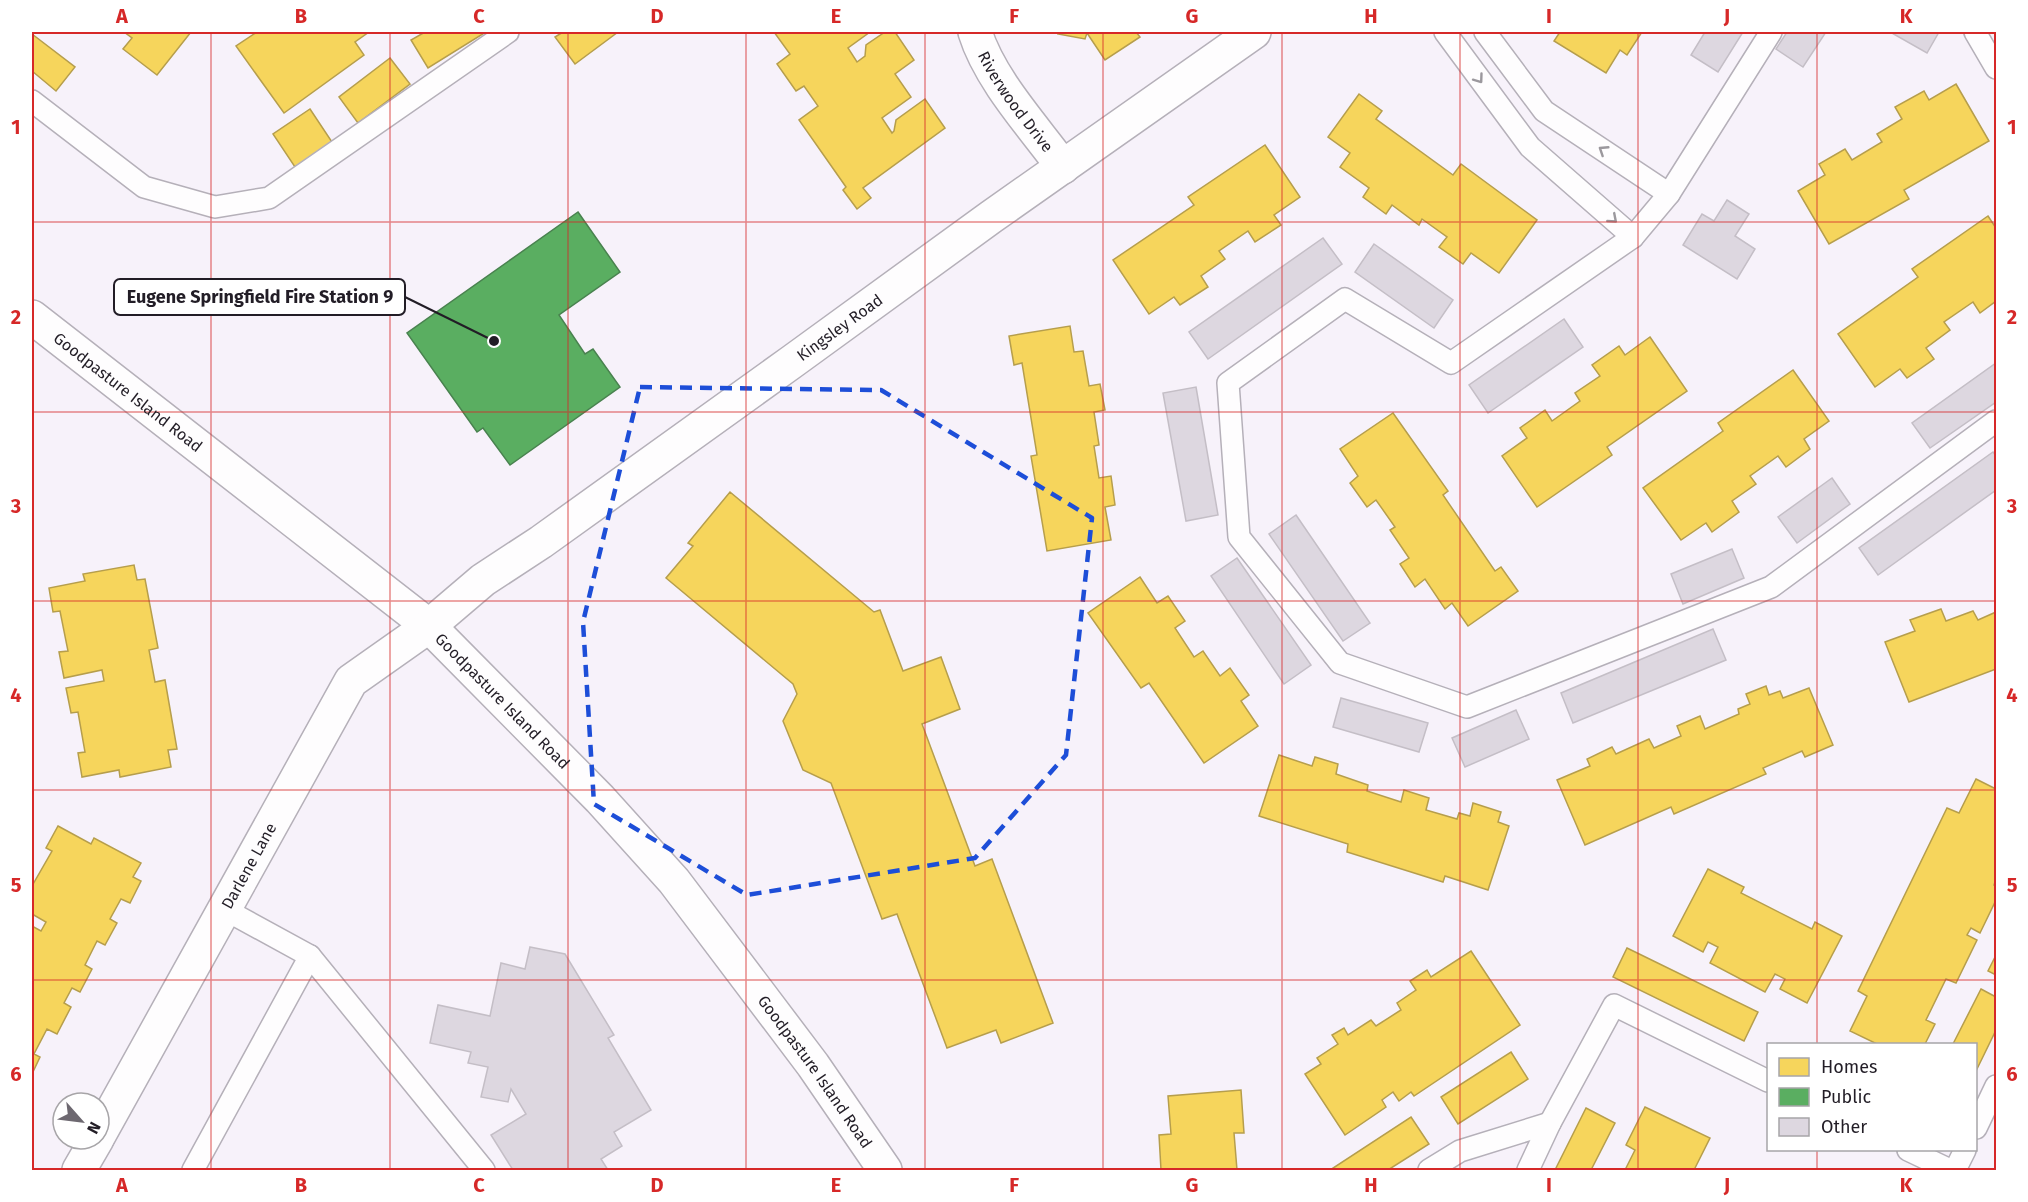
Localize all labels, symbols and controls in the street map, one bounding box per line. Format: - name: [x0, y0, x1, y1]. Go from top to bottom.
- text: A: [115, 4, 129, 28]
- text: B: [295, 4, 307, 28]
- text: C: [473, 4, 485, 28]
- text: D: [650, 4, 664, 28]
- text: E: [831, 4, 841, 28]
- text: F: [1009, 4, 1019, 28]
- text: G: [1186, 4, 1198, 28]
- text: H: [1364, 4, 1378, 28]
- text: I: [1546, 4, 1552, 28]
- text: J: [1723, 4, 1730, 28]
- text: K: [1900, 4, 1913, 28]
- street label: Riverwood Drive: [974, 48, 1057, 156]
- one-way arrow: [1472, 72, 1483, 83]
- text: 1: [11, 115, 21, 139]
- text: 1: [2007, 115, 2017, 139]
- one-way arrow: [1598, 146, 1609, 157]
- one-way arrow: [1606, 212, 1616, 223]
- callout: Eugene Springfield Fire Station 9: [114, 279, 405, 315]
- text: Eugene Springfield Fire Station 9: [127, 286, 393, 308]
- street label: Kingsley Road: [793, 290, 886, 365]
- text: 2: [11, 305, 21, 329]
- text: 2: [2007, 305, 2017, 329]
- street label: Goodpasture Island Road: [50, 328, 206, 456]
- text: 3: [10, 494, 21, 518]
- text: 3: [2006, 494, 2017, 518]
- street label: Goodpasture Island Road: [432, 629, 574, 772]
- text: 4: [10, 683, 22, 707]
- text: 4: [2006, 683, 2018, 707]
- street label: Darlene Lane: [217, 819, 280, 912]
- text: 5: [11, 873, 22, 897]
- text: 5: [2007, 873, 2018, 897]
- street label: Goodpasture Island Road: [754, 991, 876, 1151]
- legend: [1767, 1043, 1977, 1151]
- text: Homes: [1821, 1056, 1877, 1078]
- text: 6: [10, 1062, 22, 1086]
- text: 6: [2006, 1062, 2018, 1086]
- text: Public: [1821, 1086, 1871, 1108]
- north arrow: [51, 1091, 111, 1151]
- text: Other: [1821, 1116, 1867, 1138]
- text: N: [83, 1119, 105, 1137]
- text: A: [115, 1173, 129, 1197]
- text: B: [295, 1173, 307, 1197]
- text: C: [473, 1173, 485, 1197]
- text: D: [650, 1173, 664, 1197]
- text: E: [831, 1173, 841, 1197]
- text: F: [1009, 1173, 1019, 1197]
- text: G: [1186, 1173, 1198, 1197]
- text: H: [1364, 1173, 1378, 1197]
- text: I: [1546, 1173, 1552, 1197]
- text: J: [1723, 1173, 1730, 1197]
- text: K: [1900, 1173, 1913, 1197]

